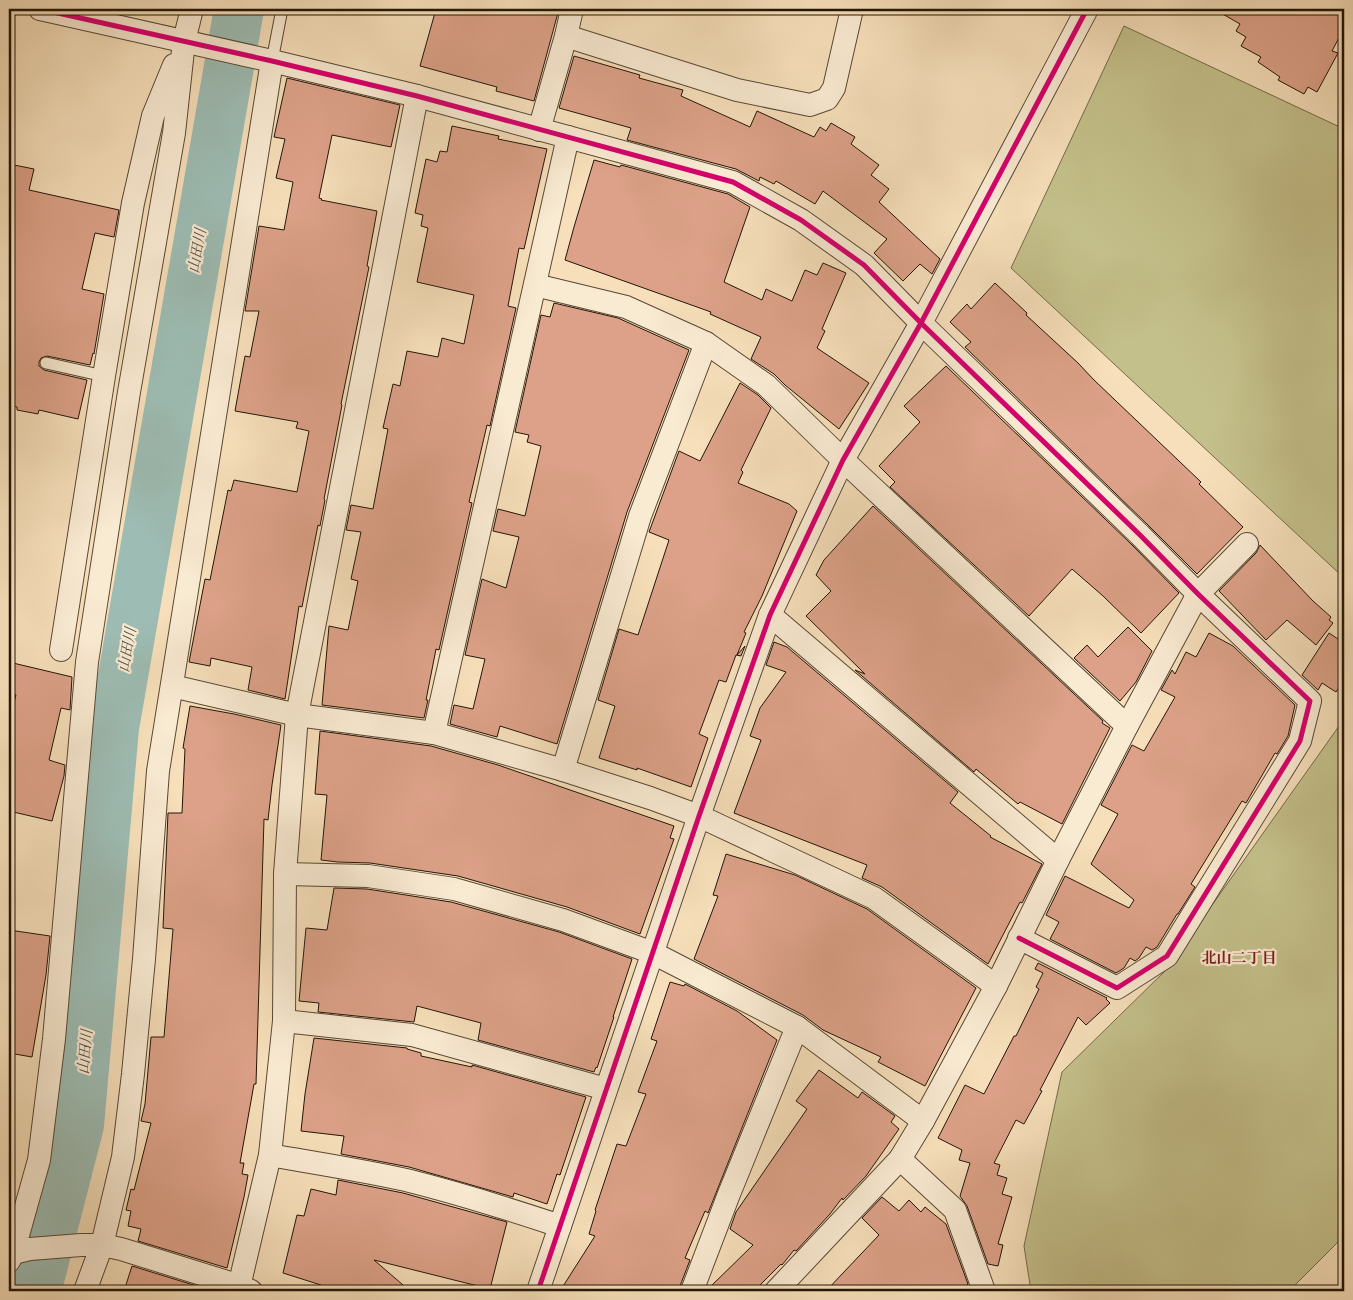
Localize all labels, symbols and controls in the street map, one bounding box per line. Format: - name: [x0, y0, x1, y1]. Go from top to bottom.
- water label: 山田川: [184, 225, 210, 275]
- water label: 山田川: [114, 624, 140, 674]
- district label: 北山二丁目: [1201, 949, 1277, 967]
- water label: 山田川: [74, 1027, 96, 1075]

